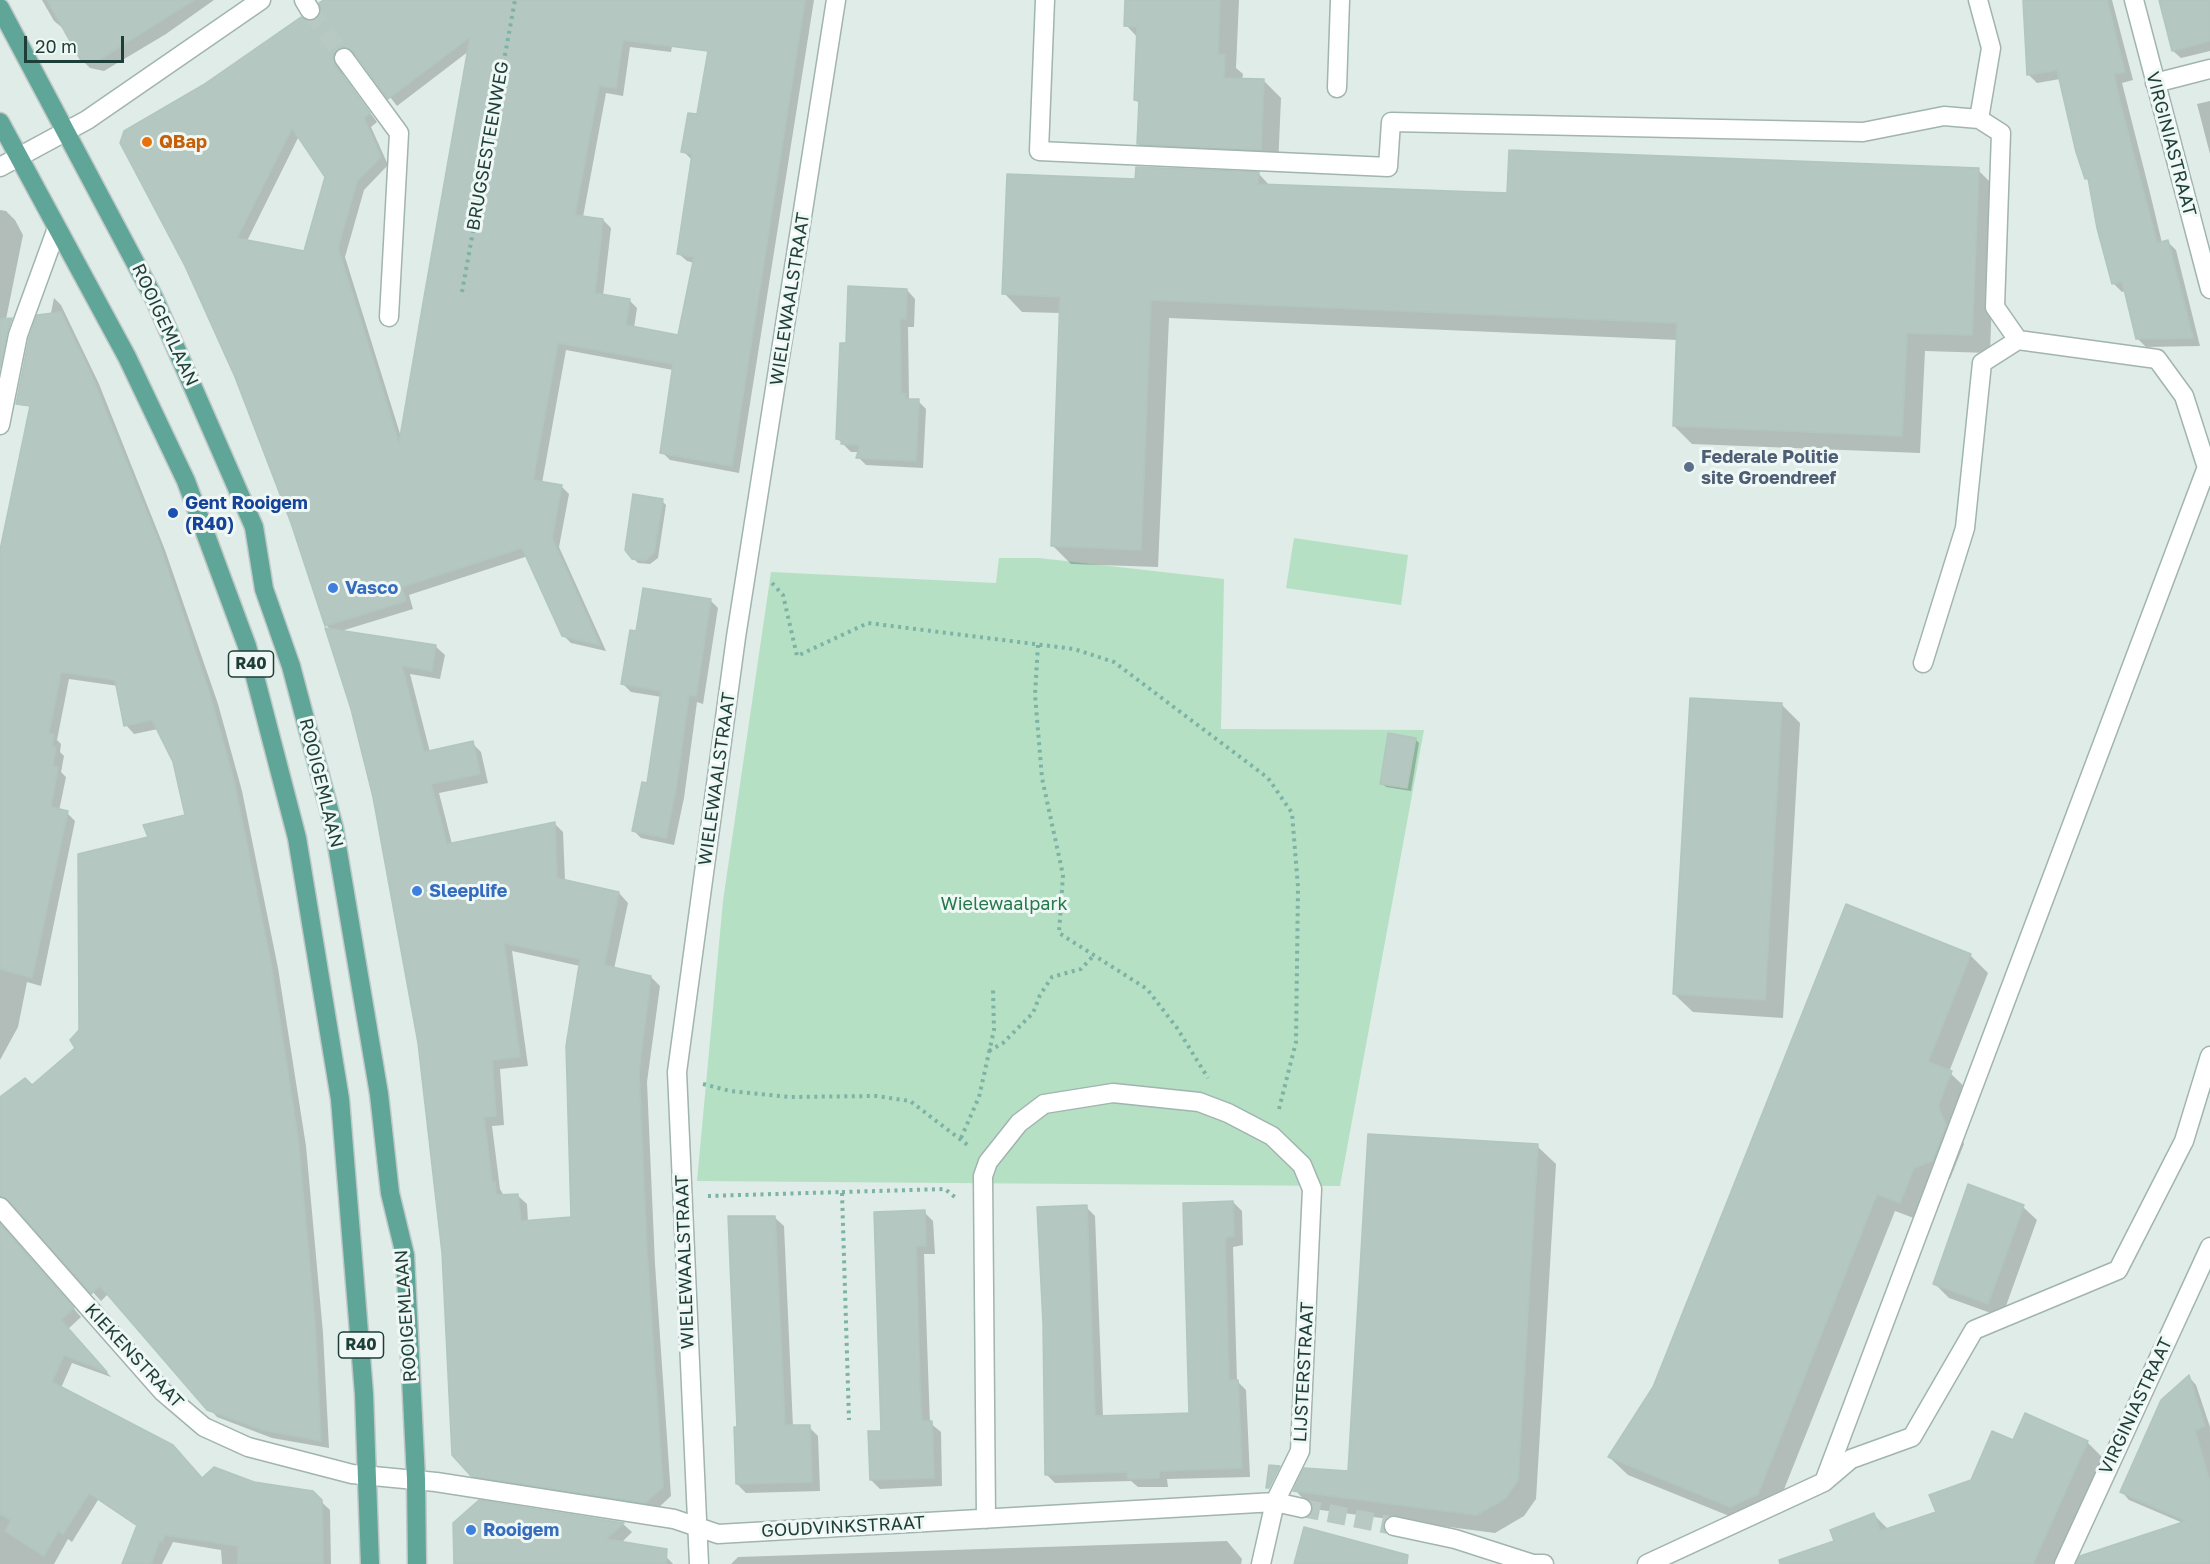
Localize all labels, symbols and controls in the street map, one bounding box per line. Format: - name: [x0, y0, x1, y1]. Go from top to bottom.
- scale bar: [27, 24, 128, 62]
- text: 20 m: [35, 35, 77, 57]
- street label: BRUGSESTEENWEG: [462, 60, 514, 232]
- street label: VIRGINIASTRAAT: [2141, 70, 2201, 218]
- place label: QBap: [159, 131, 207, 153]
- marker: QBap: [140, 135, 154, 149]
- street label: WIELEWAALSTRAAT: [766, 211, 814, 387]
- street label: ROOIGEMLAAN: [127, 260, 203, 390]
- place label: Federale Politie site Groendreef: [1701, 446, 1839, 488]
- marker: Federale Politie site Groendreef: [1682, 460, 1696, 474]
- place label: Gent Rooigem (R40): [185, 492, 308, 534]
- marker: Gent Rooigem (R40): [166, 506, 180, 520]
- place label: Vasco: [345, 577, 398, 599]
- marker: Vasco: [326, 581, 340, 595]
- road number: R40: [228, 651, 274, 677]
- street label: WIELEWAALSTRAAT: [694, 691, 740, 867]
- street label: ROOIGEMLAAN: [294, 716, 348, 850]
- place label: Sleeplife: [429, 880, 507, 902]
- marker: Sleeplife: [410, 884, 424, 898]
- park label: Wielewaalpark: [940, 893, 1068, 915]
- street label: WIELEWAALSTRAAT: [671, 1174, 699, 1350]
- street label: ROOIGEMLAAN: [391, 1249, 421, 1383]
- street label: KIEKENSTRAAT: [80, 1299, 188, 1413]
- street label: LIJSTERSTRAAT: [1290, 1301, 1318, 1443]
- road number: R40: [338, 1332, 384, 1358]
- street label: VIRGINIASTRAAT: [2095, 1334, 2177, 1478]
- street label: GOUDVINKSTRAAT: [761, 1512, 925, 1542]
- place label: Rooigem: [483, 1519, 559, 1541]
- marker: Rooigem: [464, 1523, 478, 1537]

